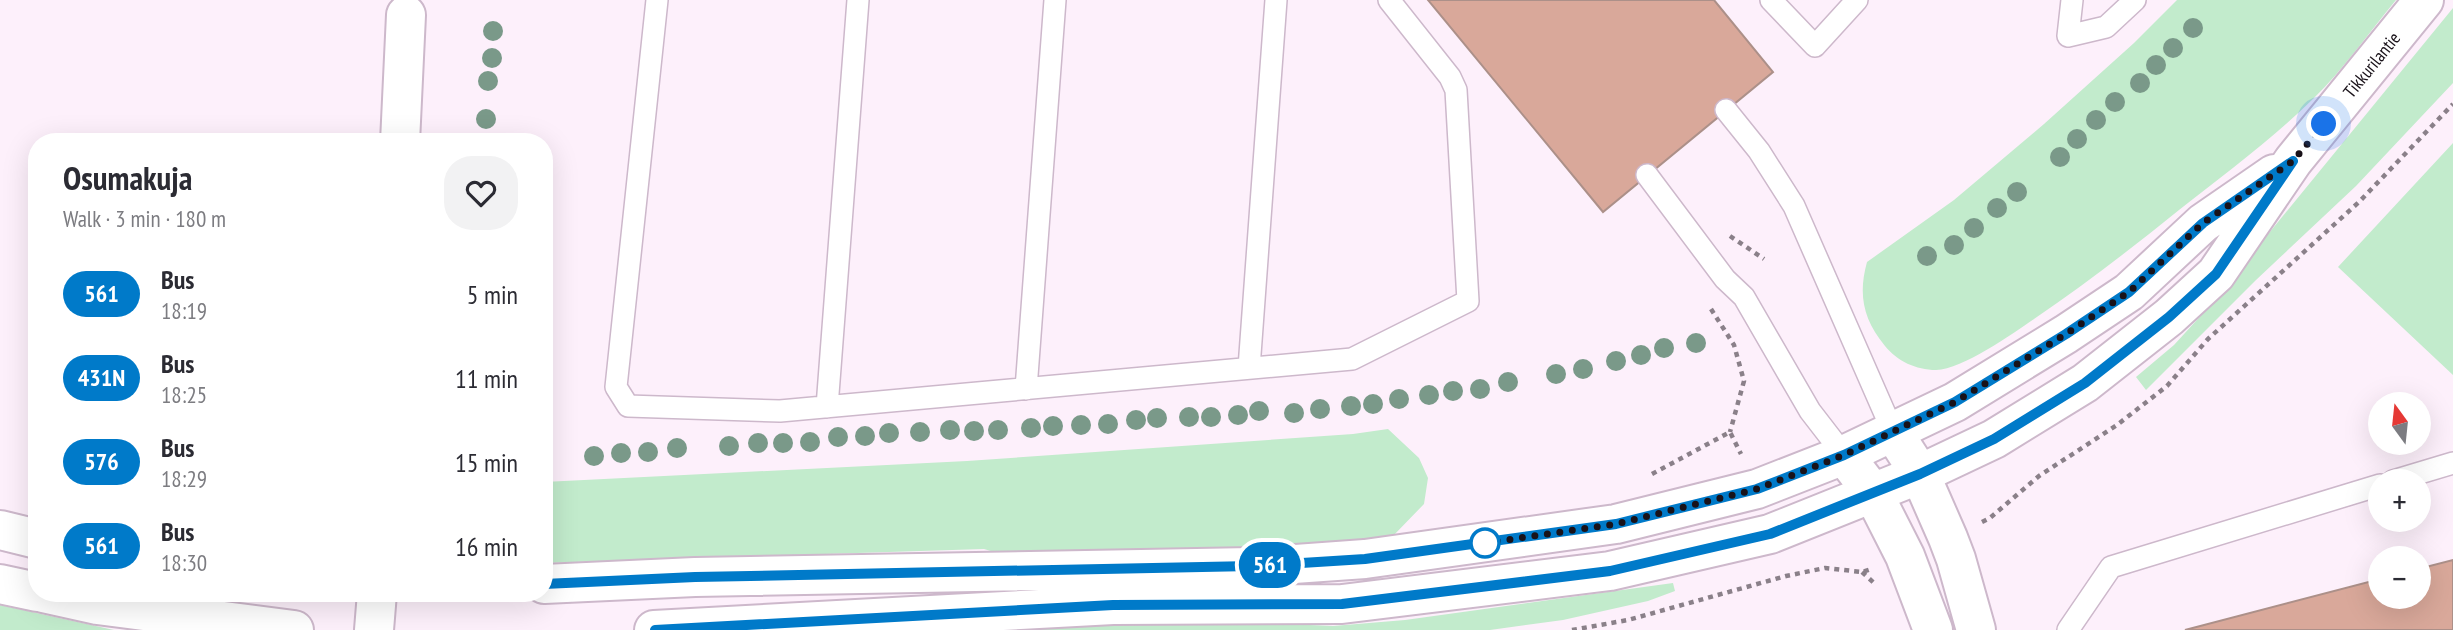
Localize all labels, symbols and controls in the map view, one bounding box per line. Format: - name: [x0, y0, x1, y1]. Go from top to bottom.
- street label: Tikkurilantie: [2338, 27, 2405, 102]
- your location: [2306, 106, 2341, 141]
- text: Osumakuja: [63, 156, 192, 199]
- button: heart: [444, 156, 518, 230]
- text: Walk · 3 min · 180 m: [63, 204, 226, 233]
- text: Bus: [161, 263, 194, 296]
- text: 561: [84, 278, 119, 309]
- text: 5 min: [467, 278, 518, 311]
- text: 18:19: [161, 296, 207, 325]
- text: Bus: [161, 347, 194, 380]
- text: 431N: [78, 362, 125, 393]
- text: 11 min: [455, 362, 518, 395]
- text: 18:25: [161, 380, 207, 409]
- north arrow: [2368, 392, 2431, 455]
- map controls: [2368, 392, 2431, 609]
- text: Bus: [161, 431, 194, 464]
- text: 576: [84, 446, 119, 477]
- text: 15 min: [455, 446, 518, 479]
- text: 18:29: [161, 464, 207, 493]
- button: +: [2368, 469, 2431, 532]
- text: Bus: [161, 515, 194, 548]
- unlabelled marker: [1470, 528, 1500, 558]
- text: 561: [84, 530, 119, 561]
- text: 16 min: [455, 530, 518, 563]
- line badge: 561: [1230, 542, 1310, 588]
- button: −: [2368, 546, 2431, 609]
- text: 18:30: [161, 548, 207, 577]
- text: 561: [1253, 549, 1287, 580]

